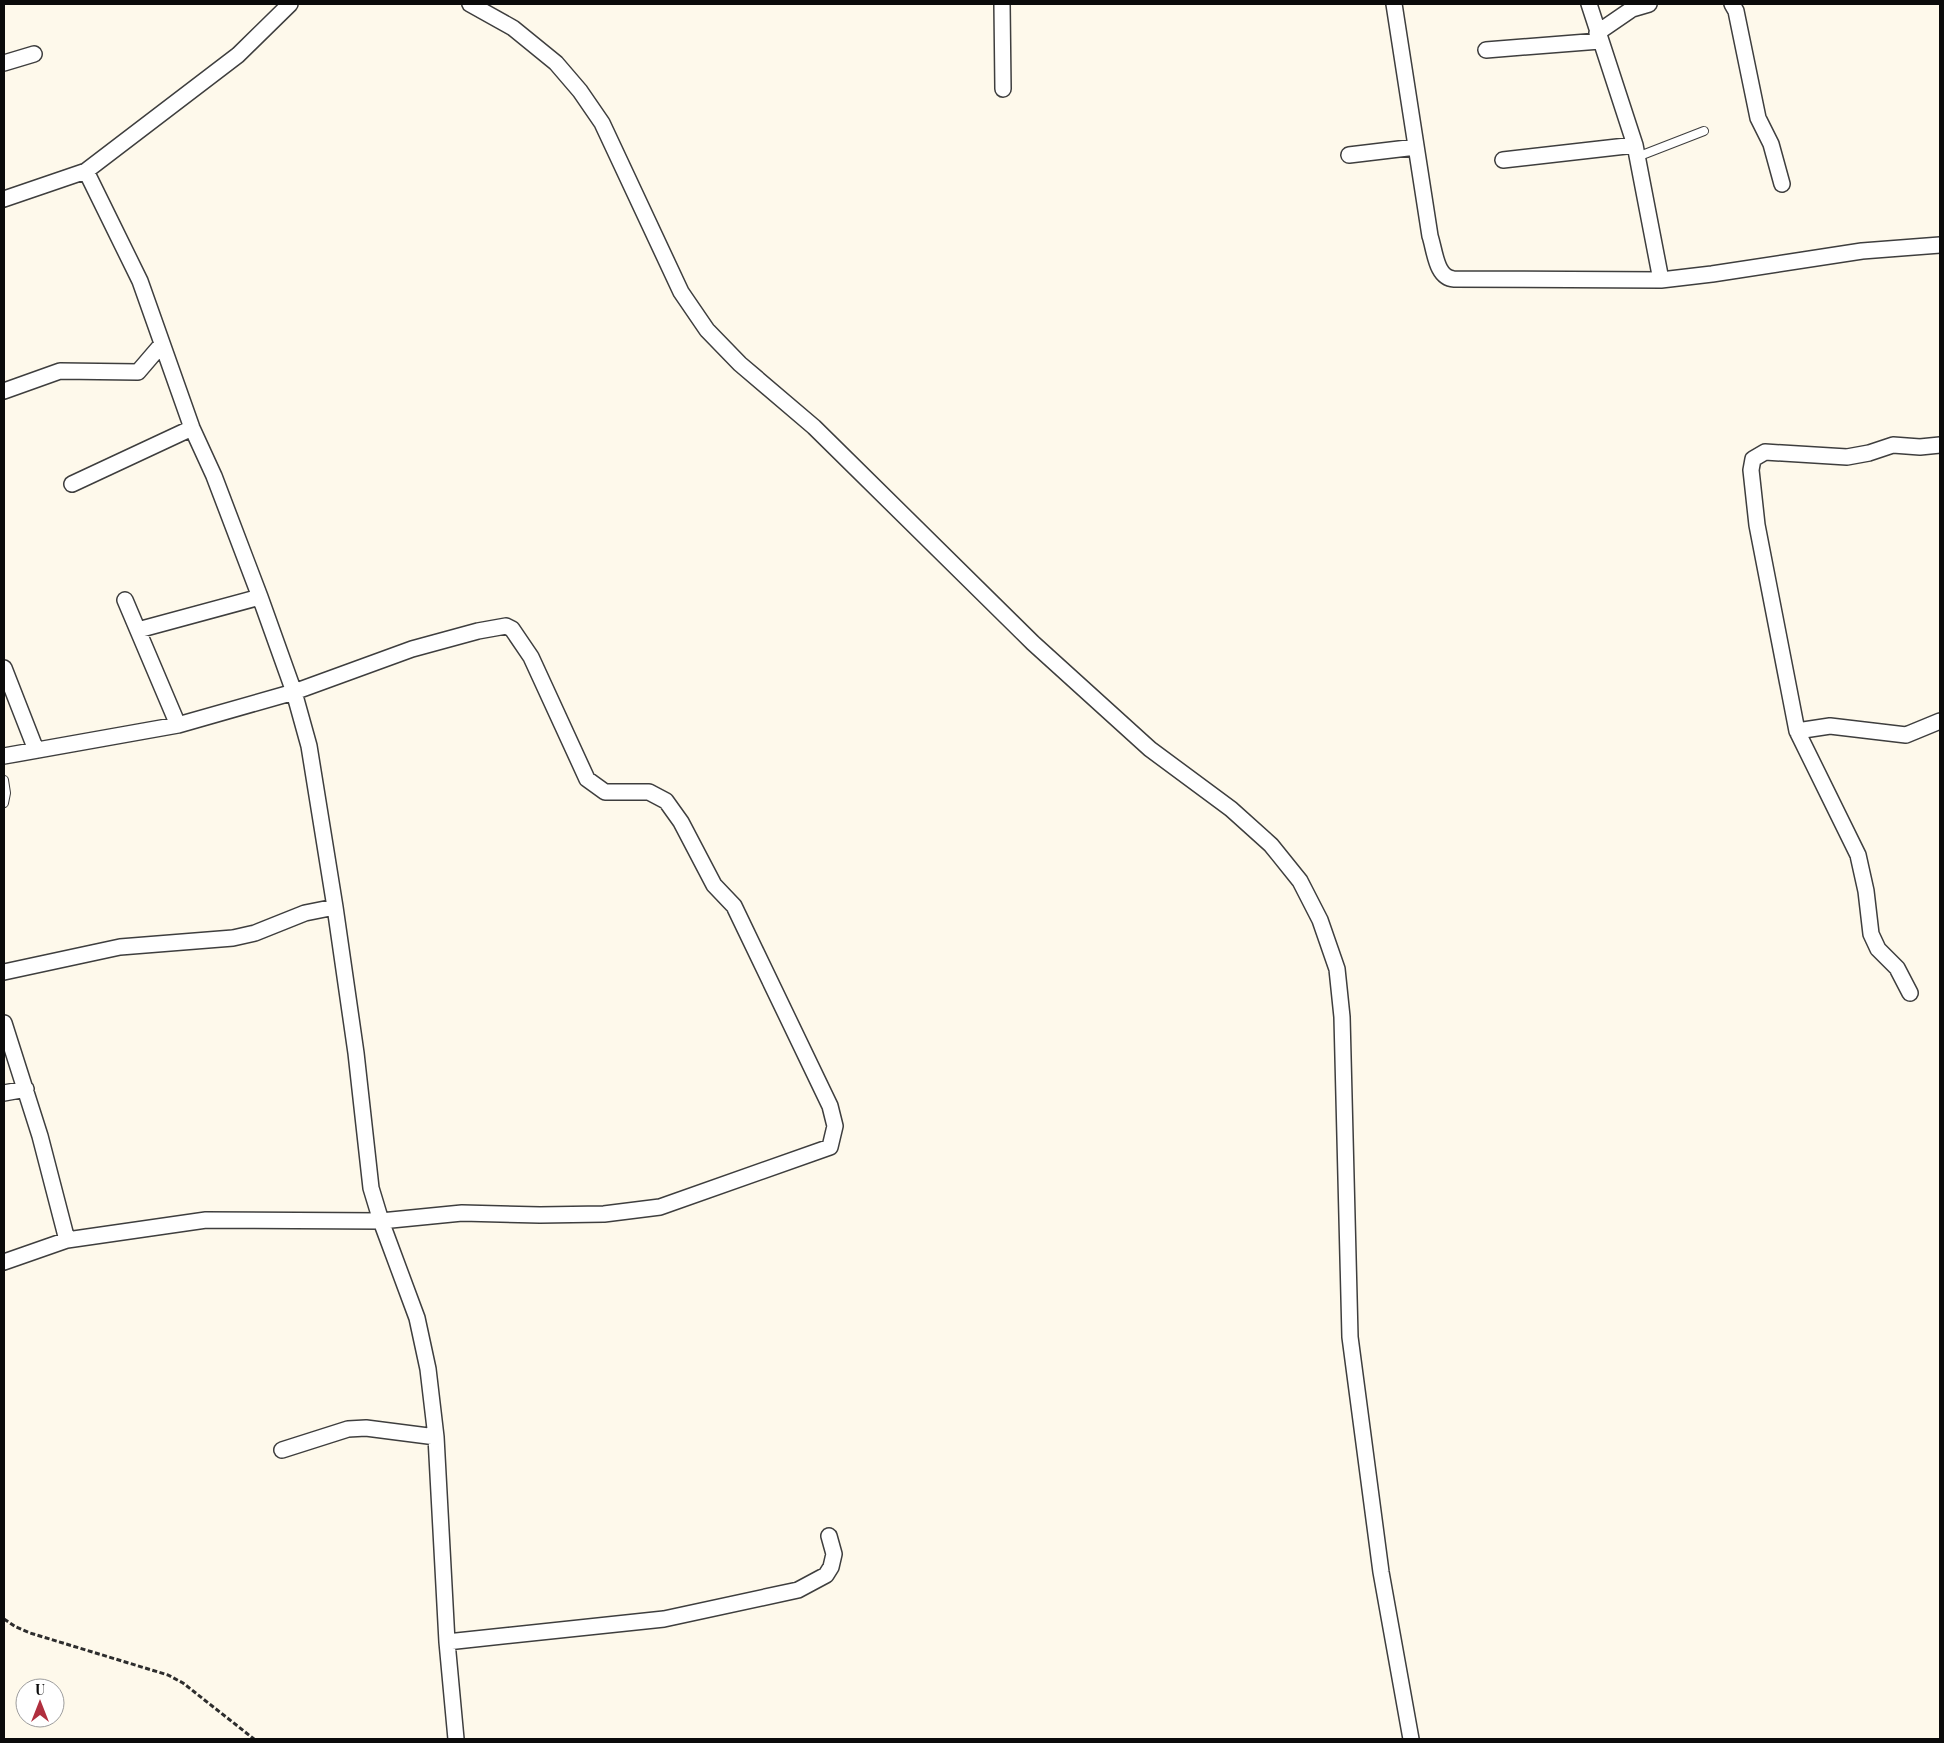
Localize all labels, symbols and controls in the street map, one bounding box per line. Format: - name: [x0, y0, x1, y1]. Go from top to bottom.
- north arrow: [15, 1678, 65, 1728]
- text: U: [35, 1680, 45, 1699]

